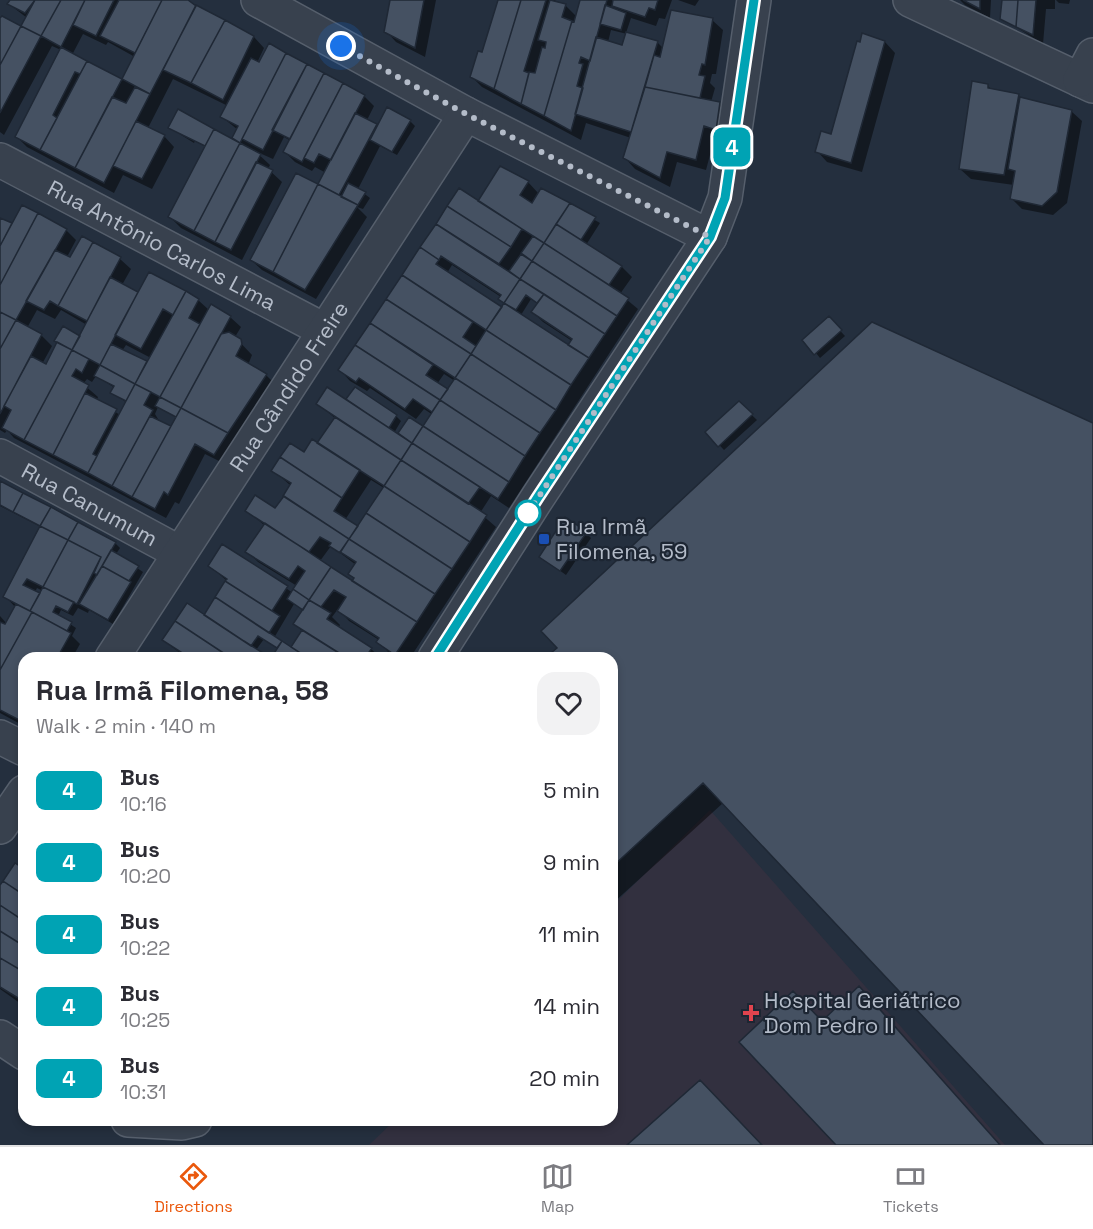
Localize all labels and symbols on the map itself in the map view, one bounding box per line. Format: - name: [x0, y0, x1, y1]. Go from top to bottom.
- your location: [326, 31, 356, 61]
- line badge: 4: [712, 128, 752, 166]
- street label: Rua Antônio Carlos Lima: [43, 174, 281, 317]
- street label: Rua Cândido Freire: [223, 296, 354, 477]
- street label: Rua Canumum: [17, 456, 163, 552]
- unlabelled marker: [515, 500, 541, 526]
- place label: Rua Irmã Filomena, 59: [556, 512, 687, 565]
- marker: Rua Irmã Filomena, 59: [537, 532, 551, 546]
- place label: Hospital Geriátrico Dom Pedro II: [764, 986, 961, 1039]
- marker: Hospital Geriátrico Dom Pedro II: [742, 1004, 760, 1022]

